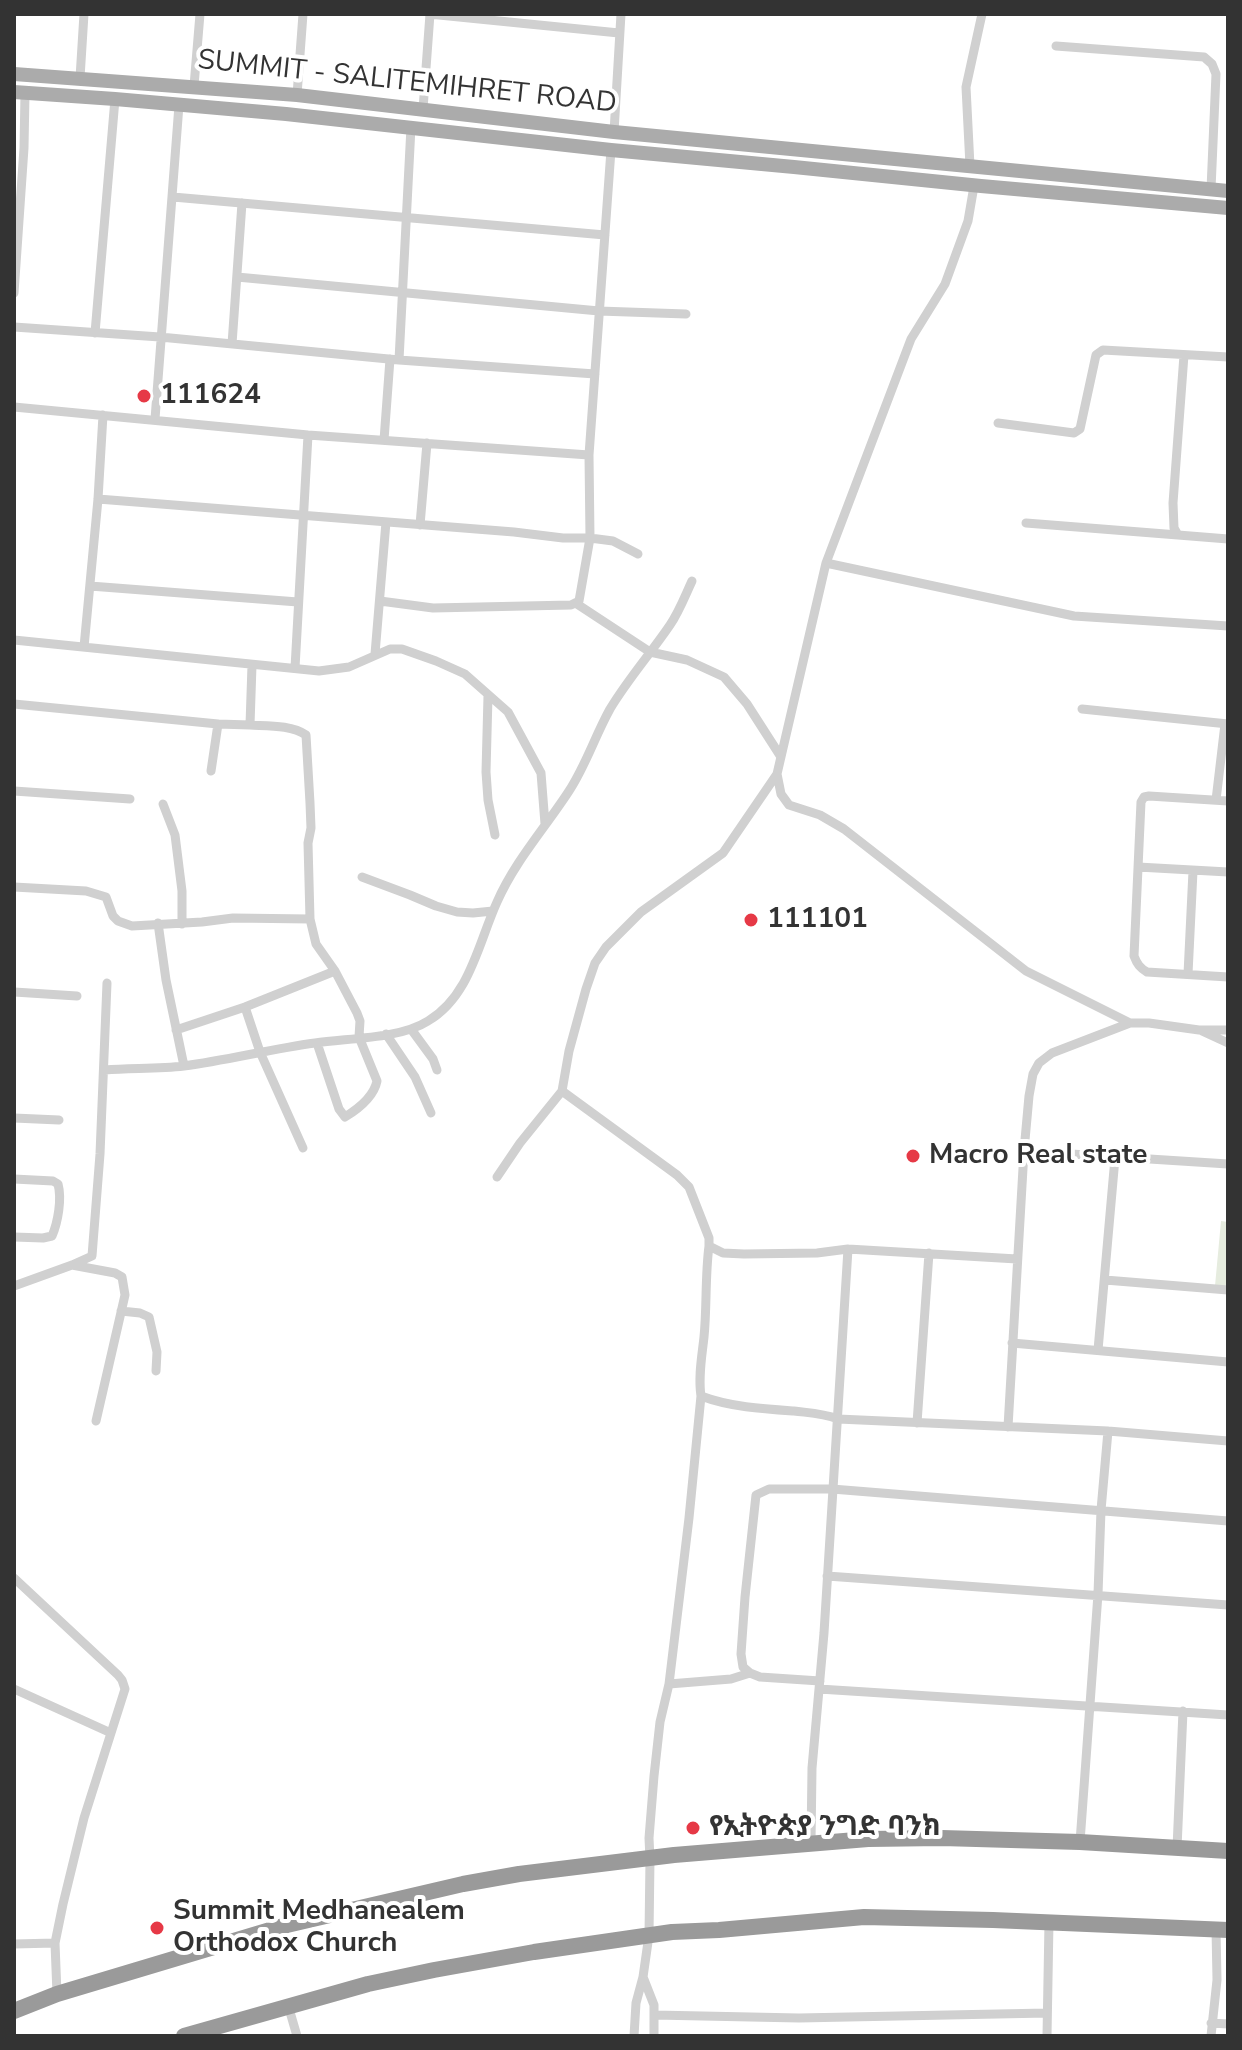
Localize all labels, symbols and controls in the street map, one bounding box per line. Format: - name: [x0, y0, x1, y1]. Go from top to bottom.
- street label: SUMMIT - SALITEMIHRET ROAD: [196, 44, 618, 122]
- place label: 111624: [160, 379, 261, 413]
- marker: 111624: [135, 387, 153, 405]
- place label: 111101: [767, 903, 868, 937]
- marker: 111101: [742, 911, 760, 929]
- place label: Macro Real state: [929, 1139, 1147, 1173]
- marker: Macro Real state: [904, 1147, 922, 1165]
- place label: የኢትዮጵያ ንግድ ባንክ: [709, 1811, 941, 1845]
- marker: የኢትዮጵያ ንግድ ባንክ: [684, 1819, 702, 1837]
- place label: Summit Medhanealem Orthodox Church: [173, 1895, 465, 1961]
- marker: Summit Medhanealem Orthodox Church: [148, 1919, 166, 1937]

